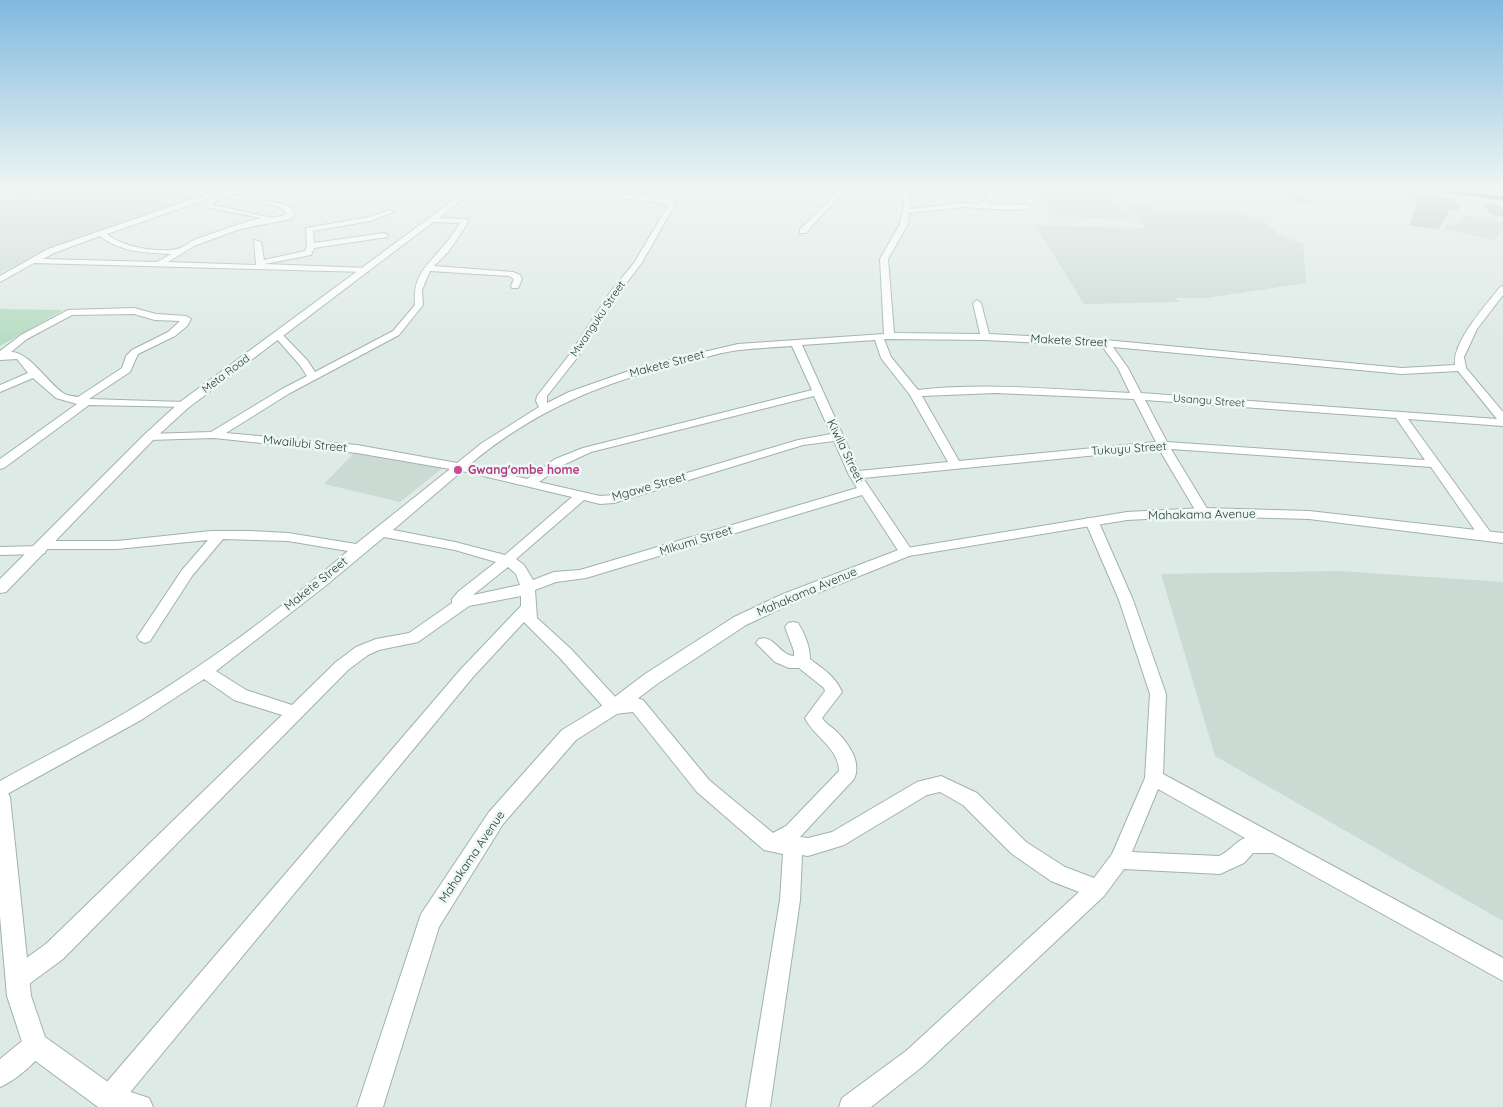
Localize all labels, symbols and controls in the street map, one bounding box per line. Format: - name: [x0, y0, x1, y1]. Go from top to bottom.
- street label: Mwanguku Street: [568, 279, 628, 359]
- street label: Makete Street: [1030, 332, 1108, 350]
- street label: Makete Street: [628, 347, 706, 381]
- street label: Meta Road: [200, 352, 252, 396]
- street label: Usangu Street: [1173, 392, 1245, 410]
- street label: Kiwila Street: [824, 417, 866, 485]
- street label: Mwailubi Street: [262, 432, 348, 456]
- street label: Tukuyu Street: [1091, 439, 1167, 459]
- place label: Gwang'ombe home: [468, 463, 580, 477]
- marker: Gwang'ombe home: [452, 464, 464, 476]
- street label: Mgawe Street: [610, 470, 688, 504]
- street label: Mahakama Avenue: [1148, 507, 1256, 523]
- street label: Mikumi Street: [658, 523, 734, 559]
- street label: Makete Street: [282, 554, 350, 614]
- street label: Mahakama Avenue: [755, 564, 859, 620]
- street label: Mahakama Avenue: [436, 808, 508, 906]

